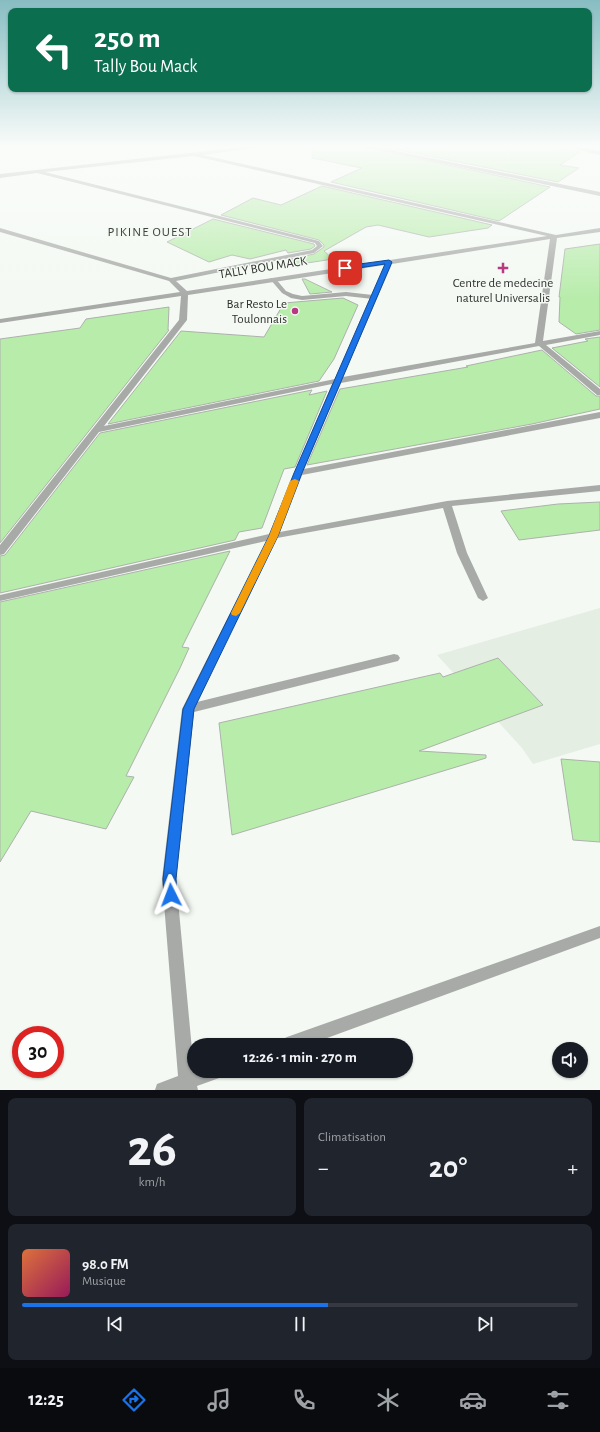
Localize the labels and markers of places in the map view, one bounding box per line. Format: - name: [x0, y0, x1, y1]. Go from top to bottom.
- pin: [328, 251, 362, 285]
- marker: Centre de medecine naturel Universalis: [497, 262, 509, 274]
- place label: Centre de medecine naturel Universalis: [453, 277, 553, 305]
- place label: Bar Resto Le Toulonnais: [227, 298, 287, 326]
- marker: Bar Resto Le Toulonnais: [290, 306, 300, 316]

